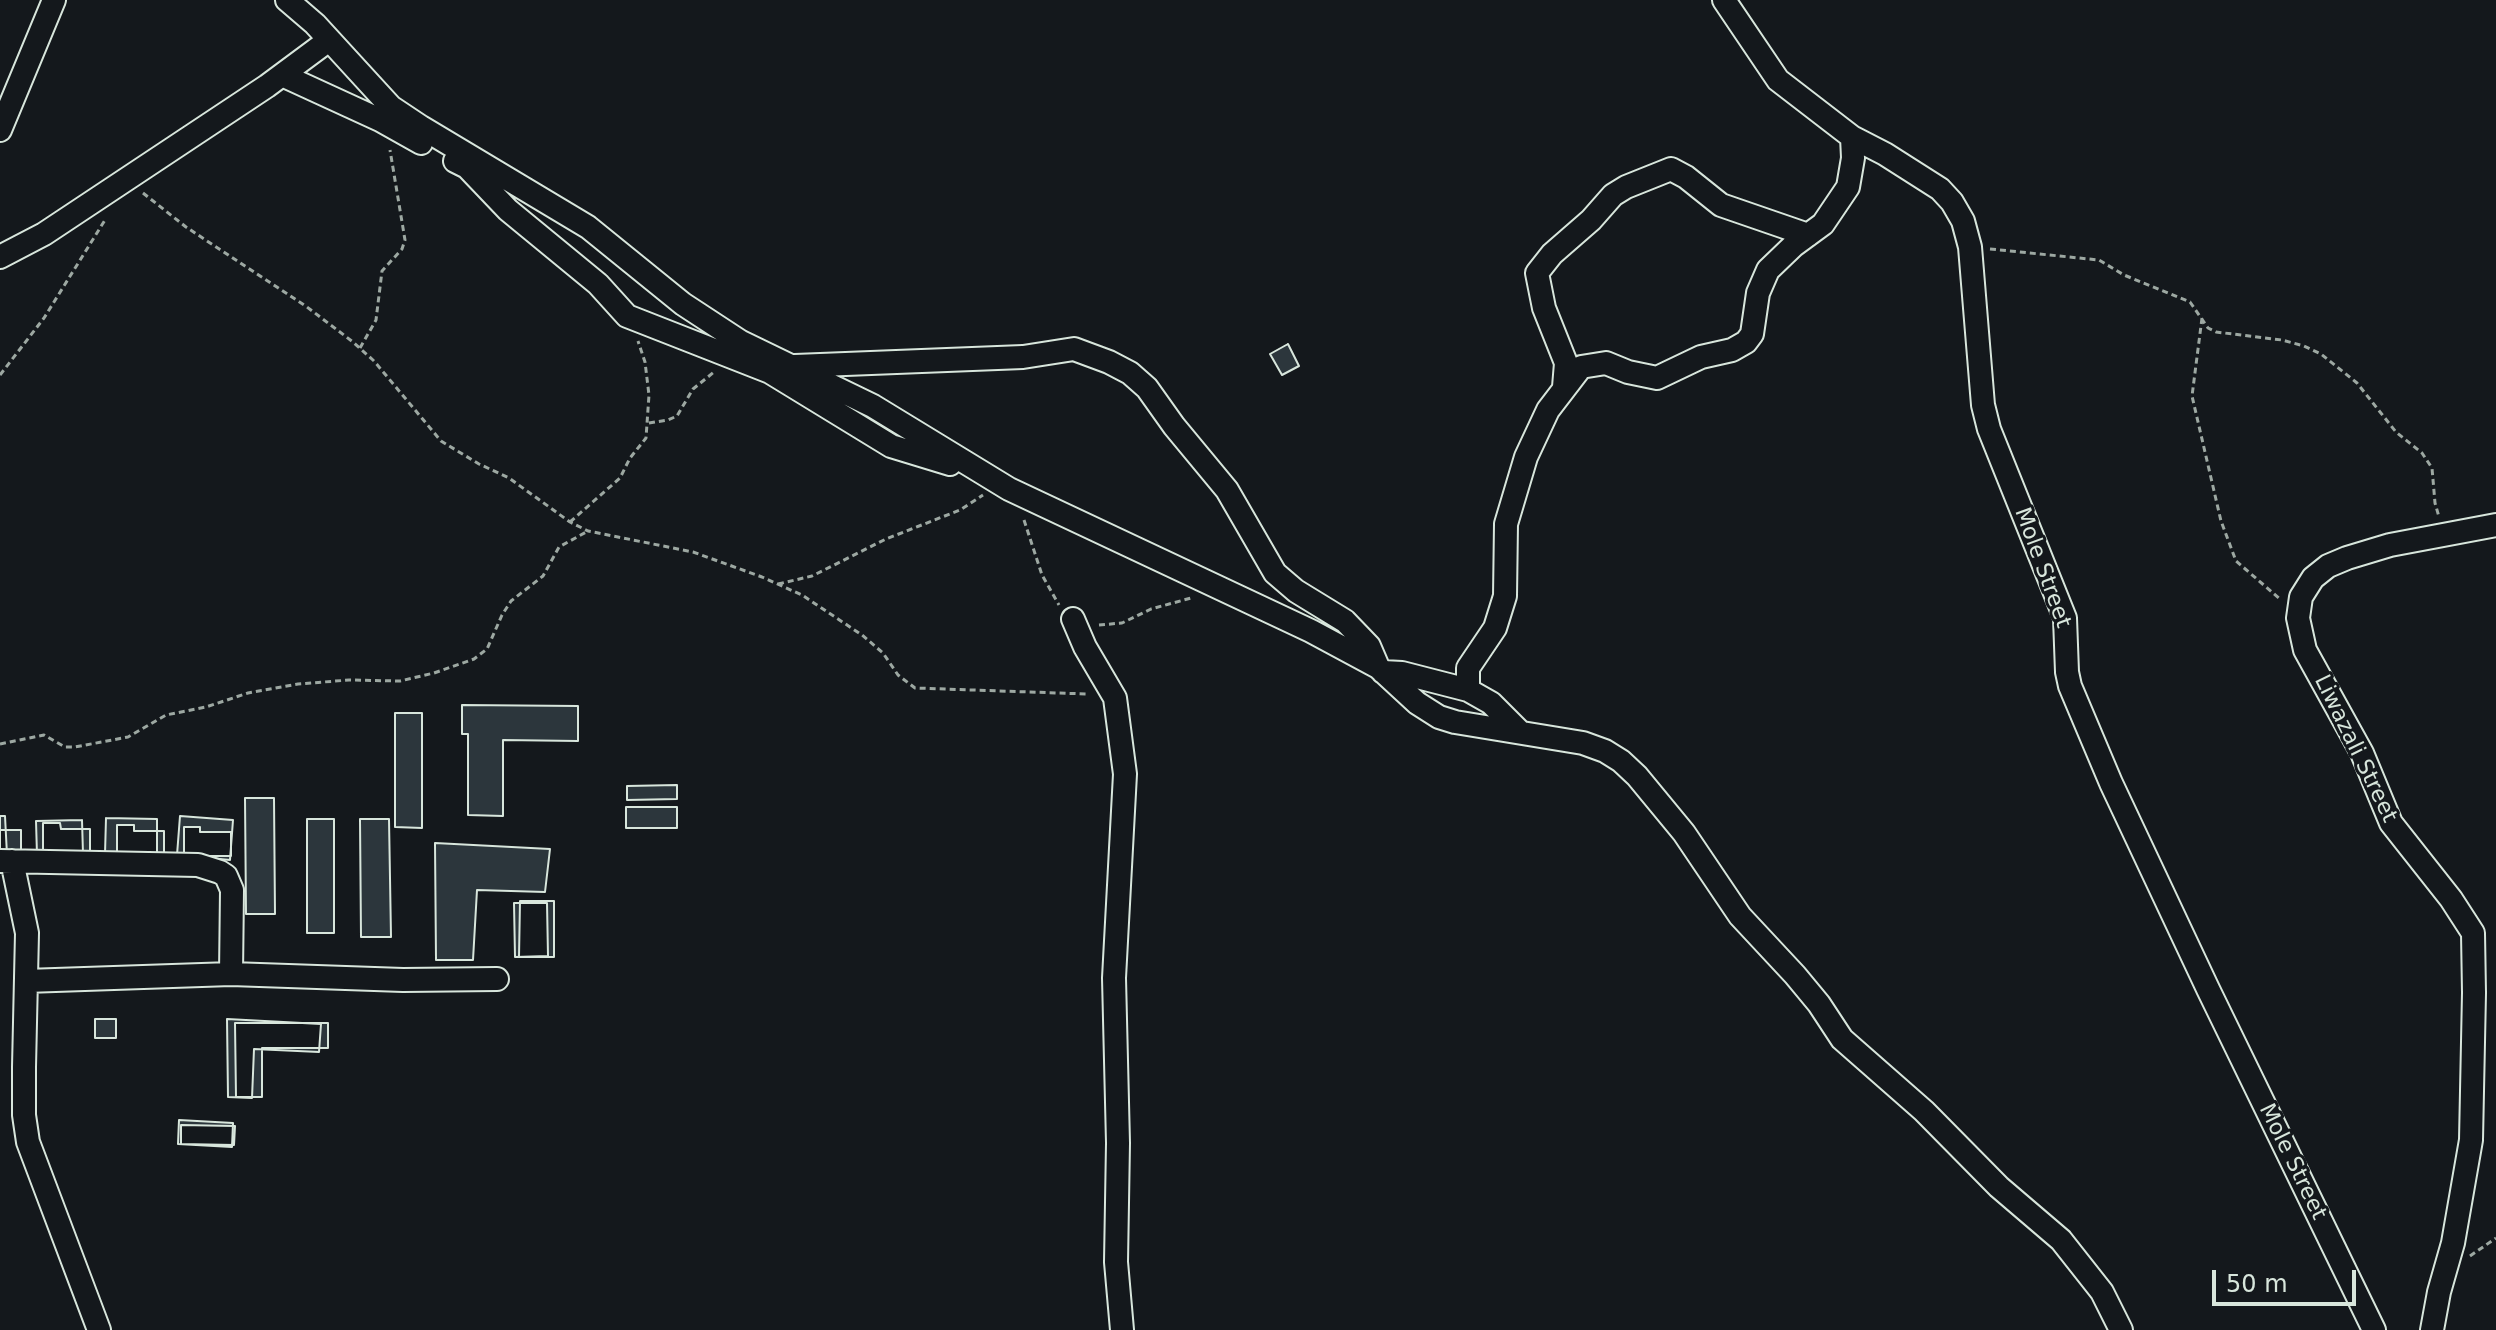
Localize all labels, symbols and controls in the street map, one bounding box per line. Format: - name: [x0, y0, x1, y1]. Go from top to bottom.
- street label: Mole Street: [2008, 504, 2076, 632]
- street label: Liwazali Street: [2308, 671, 2402, 827]
- street label: Mole Street: [2253, 1100, 2331, 1224]
- scale bar: [2216, 1254, 2360, 1304]
- text: 50 m: [2226, 1270, 2288, 1298]

